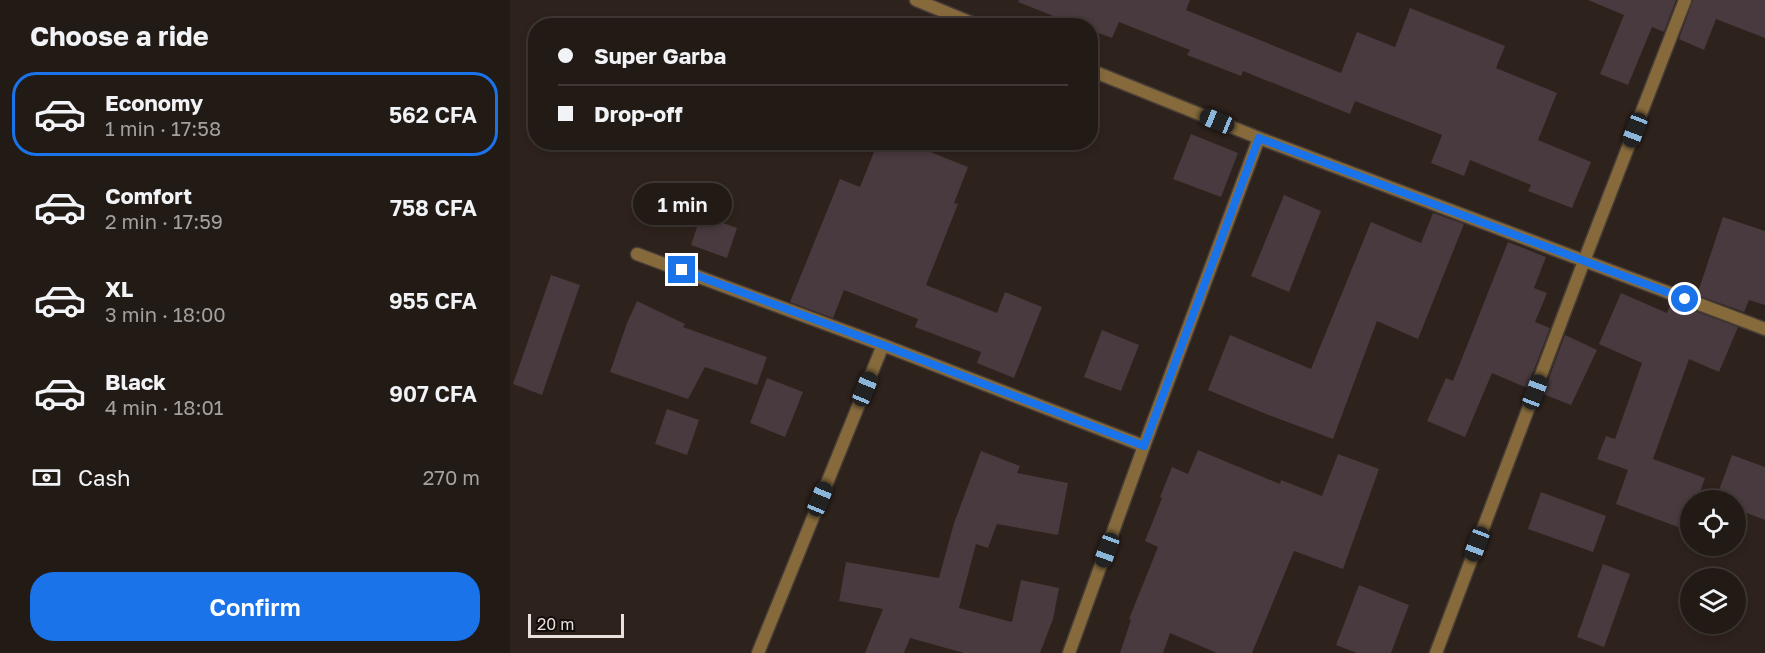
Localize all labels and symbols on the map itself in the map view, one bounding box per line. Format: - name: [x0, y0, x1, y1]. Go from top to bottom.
- car: [1197, 106, 1237, 136]
- car: [1620, 110, 1650, 150]
- callout: 1 min: [632, 183, 732, 225]
- route end: [668, 256, 695, 283]
- route start: [1671, 285, 1698, 312]
- car: [850, 369, 880, 409]
- car: [1520, 372, 1550, 412]
- car: [805, 479, 835, 519]
- car: [1462, 524, 1492, 564]
- car: [1092, 530, 1122, 570]
- scale bar: [528, 611, 624, 638]

